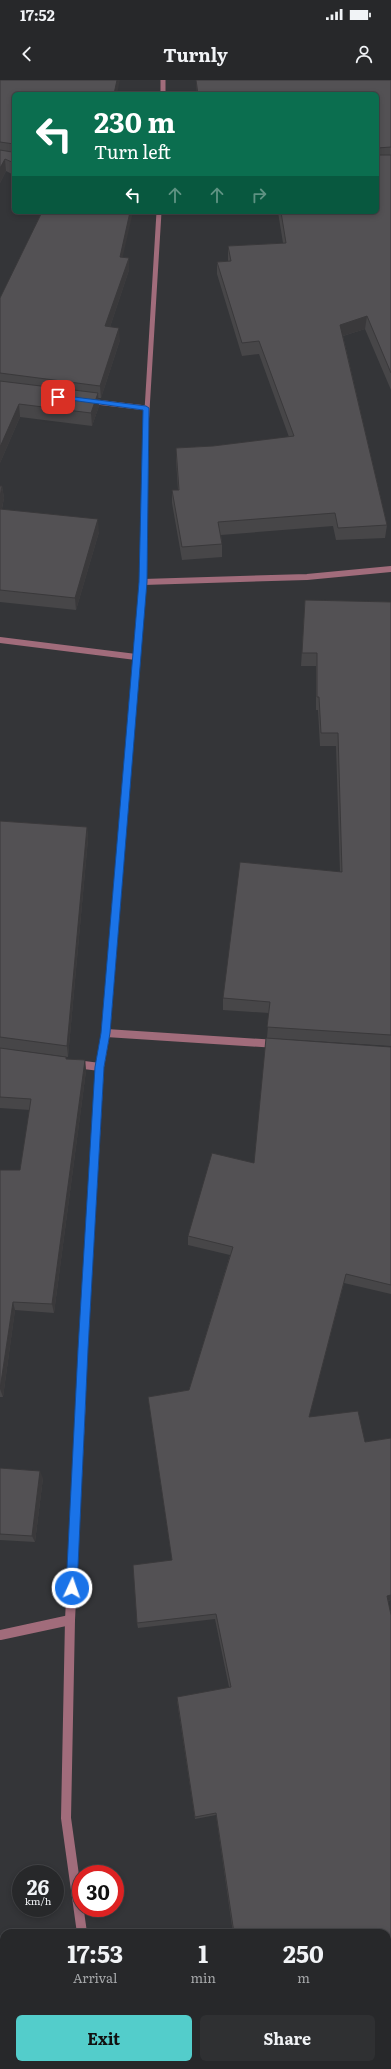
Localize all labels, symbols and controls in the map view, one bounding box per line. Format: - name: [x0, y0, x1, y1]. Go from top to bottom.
- text: 17:52: [20, 3, 55, 26]
- text: Turnly: [163, 41, 228, 68]
- icon: back: [16, 43, 38, 65]
- icon: person: [353, 43, 375, 65]
- text: 230 m: [94, 100, 175, 142]
- icon: left: [28, 108, 80, 160]
- text: Turn left: [94, 138, 171, 165]
- icon: left: [122, 184, 144, 206]
- icon: ahead: [164, 184, 186, 206]
- icon: ahead: [206, 184, 228, 206]
- icon: right: [248, 184, 270, 206]
- pin: [41, 380, 75, 414]
- icon: arrive: [47, 386, 69, 408]
- position arrow: [51, 1567, 93, 1609]
- speed limit sign: 30: [72, 1865, 124, 1917]
- text: 26: [27, 1871, 49, 1901]
- text: km/h: [25, 1893, 51, 1908]
- text: 17:53: [67, 1935, 123, 1970]
- text: 1: [198, 1935, 208, 1970]
- text: 250: [283, 1935, 324, 1970]
- text: Arrival: [73, 1968, 117, 1987]
- text: min: [190, 1968, 216, 1987]
- text: m: [297, 1968, 310, 1987]
- button: Exit: [16, 2015, 192, 2061]
- button: Share: [200, 2015, 375, 2061]

